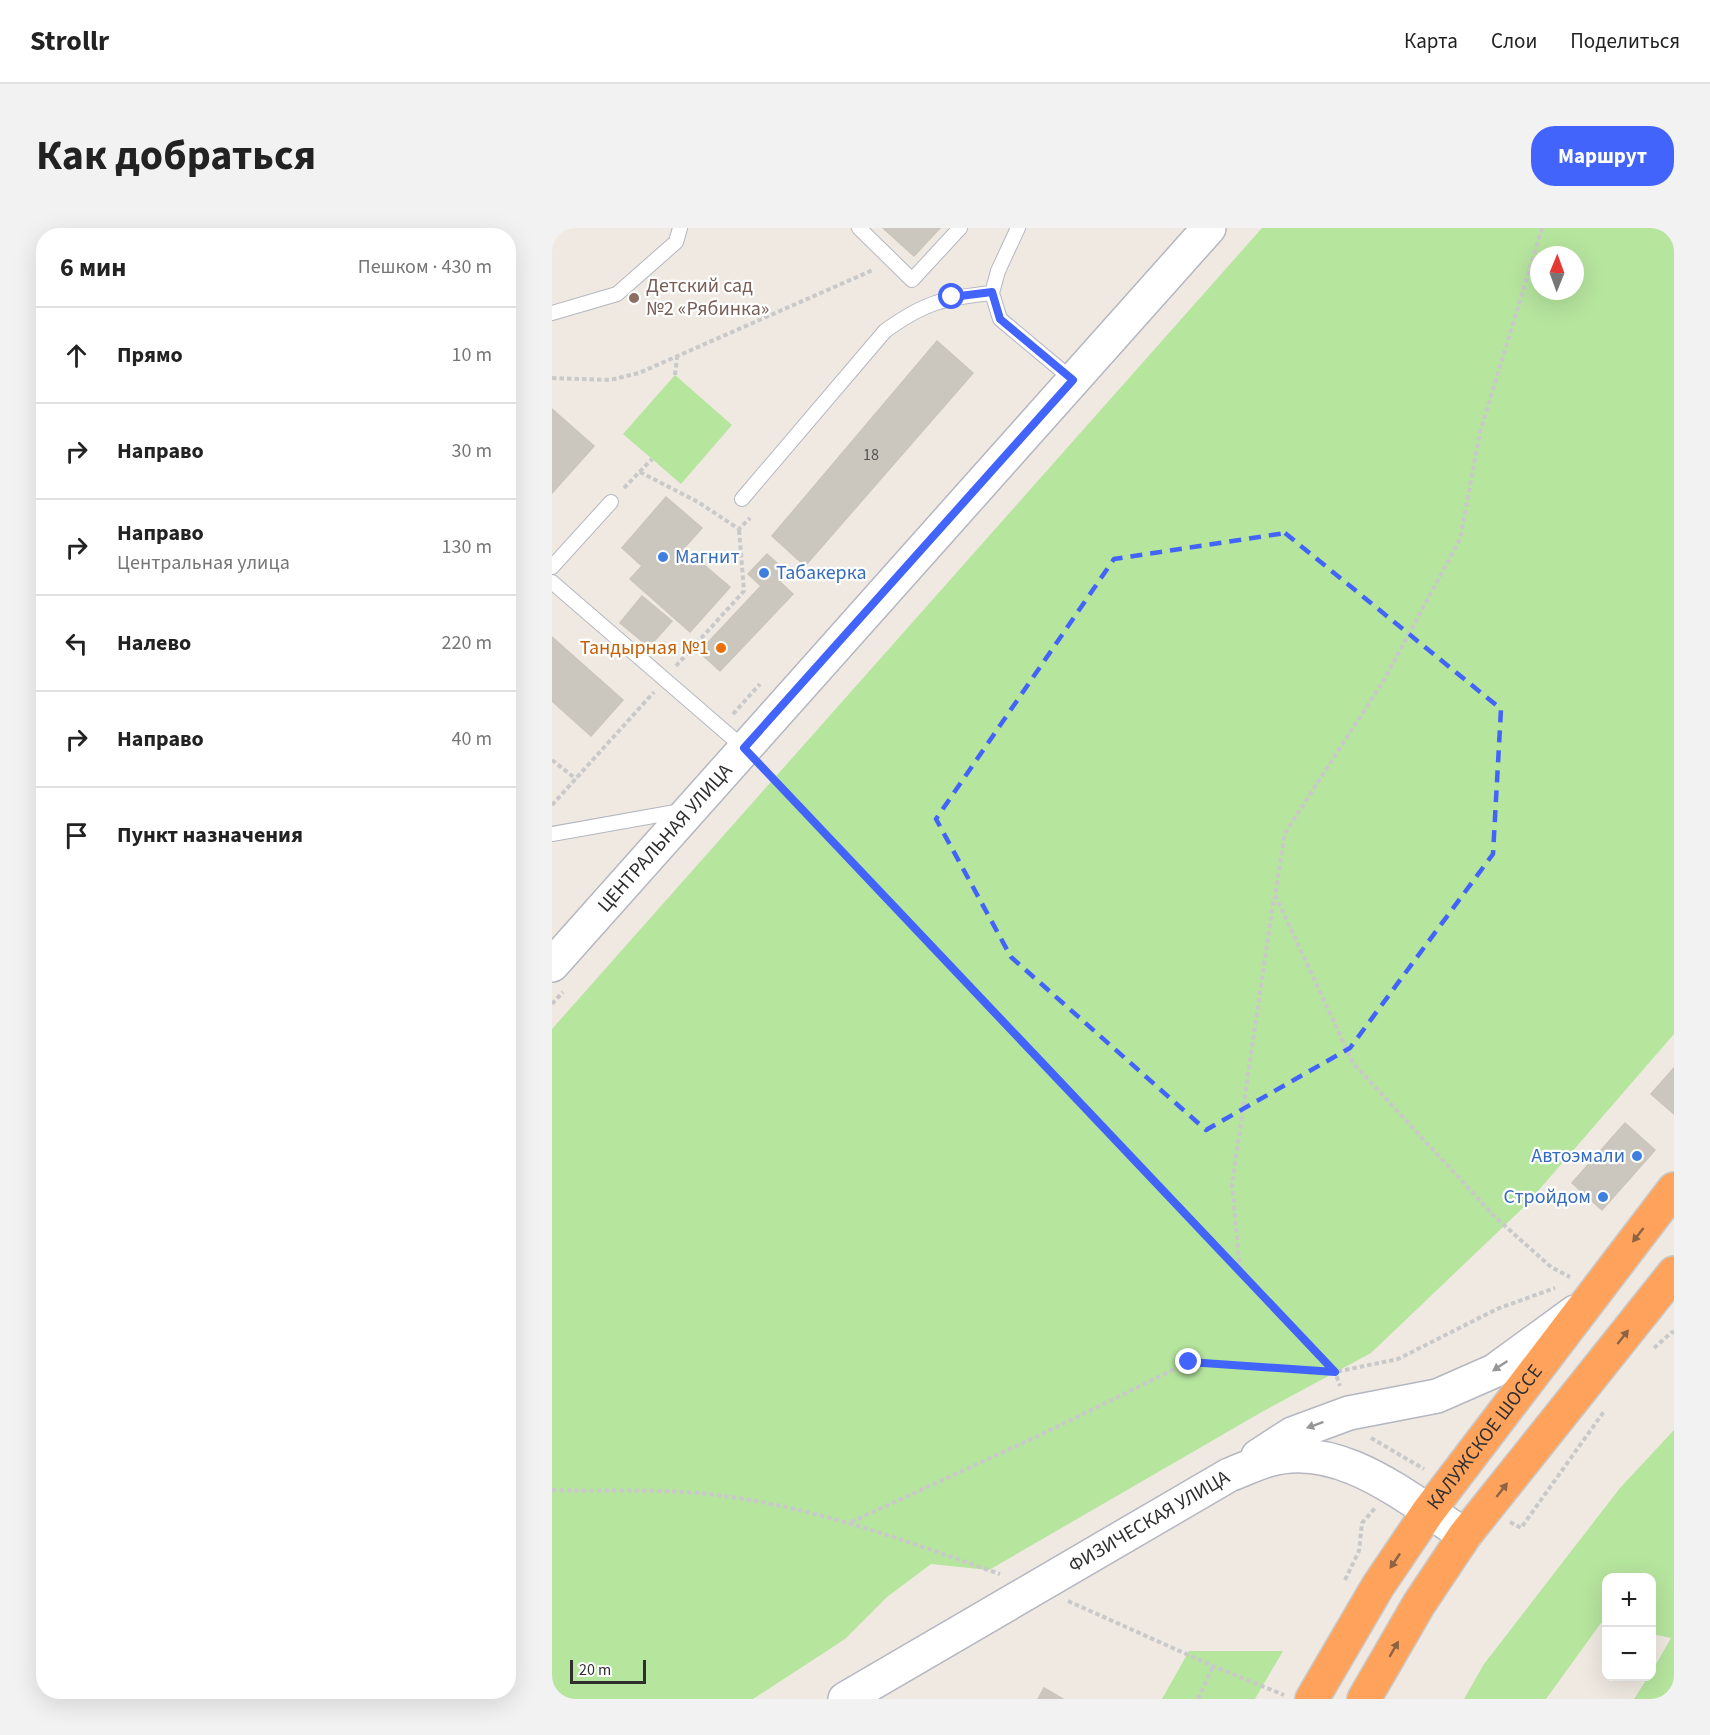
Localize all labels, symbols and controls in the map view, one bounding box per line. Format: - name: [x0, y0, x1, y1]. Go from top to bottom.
- text: Strollr: [30, 21, 109, 61]
- text: Карта: [1404, 26, 1458, 56]
- text: Слои: [1491, 26, 1537, 56]
- text: Поделиться: [1570, 26, 1680, 56]
- text: Как добраться: [36, 126, 316, 186]
- button: Маршрут: [1531, 126, 1674, 186]
- north arrow: [1530, 246, 1584, 300]
- text: 6 мин: [60, 249, 126, 286]
- text: Пешком · 430 m: [358, 253, 492, 281]
- place label: Детский сад №2 «Рябинка»: [646, 272, 769, 323]
- route start: [938, 283, 964, 309]
- marker: Детский сад №2 «Рябинка»: [627, 291, 641, 305]
- icon: ahead: [60, 339, 93, 372]
- text: Прямо: [117, 339, 183, 371]
- text: 10 m: [452, 341, 492, 369]
- icon: right: [60, 435, 93, 468]
- text: Направо: [117, 435, 204, 467]
- text: 30 m: [452, 437, 492, 465]
- house number: 18: [863, 444, 879, 466]
- text: Направо: [117, 517, 204, 549]
- icon: right: [60, 531, 93, 564]
- text: 130 m: [442, 533, 492, 561]
- place label: Магнит: [675, 543, 740, 571]
- text: Центральная улица: [117, 549, 290, 577]
- marker: Магнит: [656, 550, 670, 564]
- place label: Табакерка: [776, 559, 866, 587]
- marker: Табакерка: [757, 566, 771, 580]
- icon: left: [60, 627, 93, 660]
- text: Налево: [117, 627, 191, 659]
- text: 220 m: [442, 629, 492, 657]
- place label: Тандырная №1: [580, 634, 709, 662]
- marker: Тандырная №1: [714, 641, 728, 655]
- icon: right: [60, 723, 93, 756]
- text: Направо: [117, 723, 204, 755]
- text: 40 m: [452, 725, 492, 753]
- street label: ЦЕНТРАЛЬНАЯ УЛИЦА: [591, 758, 739, 919]
- icon: arrive: [60, 819, 93, 852]
- text: Пункт назначения: [117, 819, 303, 851]
- place label: Автоэмали: [1531, 1142, 1625, 1170]
- marker: Автоэмали: [1630, 1149, 1644, 1163]
- place label: Стройдом: [1504, 1183, 1591, 1211]
- marker: Стройдом: [1596, 1190, 1610, 1204]
- one-way arrow: [1632, 1227, 1645, 1243]
- one-way arrow: [1617, 1329, 1630, 1345]
- route end: [1175, 1348, 1201, 1374]
- street label: КАЛУЖСКОЕ ШОССЕ: [1420, 1359, 1549, 1516]
- one-way arrow: [1492, 1360, 1508, 1372]
- one-way arrow: [1306, 1421, 1324, 1431]
- street label: ФИЗИЧЕСКАЯ УЛИЦА: [1063, 1463, 1235, 1580]
- one-way arrow: [1495, 1482, 1507, 1497]
- one-way arrow: [1389, 1552, 1401, 1568]
- map controls: [1602, 1573, 1656, 1681]
- button: +: [1602, 1573, 1656, 1627]
- button: −: [1602, 1627, 1656, 1681]
- one-way arrow: [1388, 1640, 1398, 1657]
- scale bar: [570, 1657, 646, 1684]
- text: 20 m: [579, 1659, 611, 1681]

